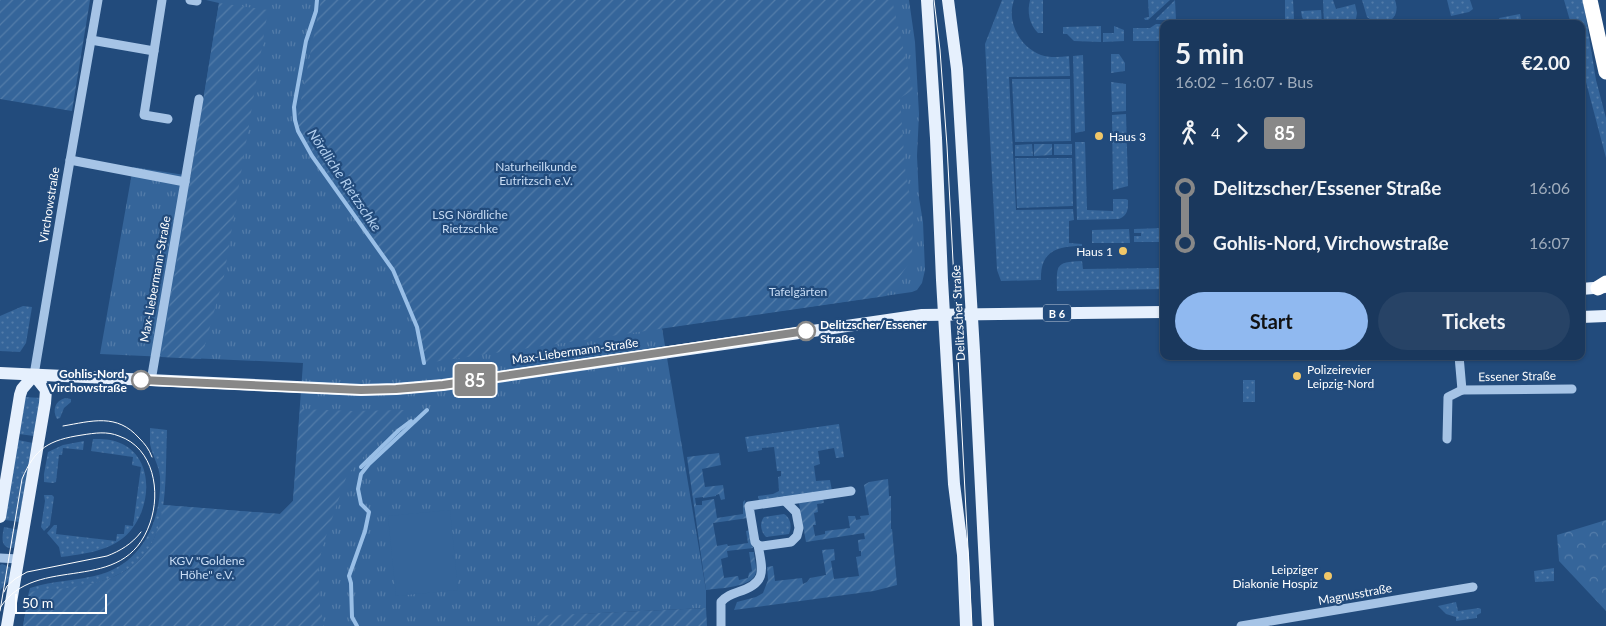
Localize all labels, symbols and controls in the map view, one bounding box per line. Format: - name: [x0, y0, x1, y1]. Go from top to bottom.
- text: 5 min: [1175, 36, 1244, 70]
- text: €2.00: [1521, 51, 1570, 74]
- text: 16:02 – 16:07 · Bus: [1175, 72, 1313, 91]
- icon: walk: [1175, 119, 1203, 147]
- icon: forward: [1228, 119, 1256, 147]
- text: 85: [1274, 122, 1295, 144]
- text: 4: [1211, 123, 1220, 142]
- water label: Nördliche Rietzschke: [304, 125, 386, 235]
- place label: Haus 3: [1109, 129, 1146, 144]
- marker: Haus 3: [1093, 130, 1105, 142]
- park label: Naturheilkunde Eutritzsch e.V.: [495, 159, 577, 188]
- street label: Virchowstraße: [36, 166, 62, 244]
- text: Delitzscher/Essener Straße: [1213, 176, 1441, 199]
- text: 16:06: [1529, 178, 1570, 197]
- park label: LSG Nördliche Rietzschke: [432, 207, 508, 236]
- street label: Max-Liebermann-Straße: [137, 215, 173, 343]
- text: Gohlis-Nord, Virchowstraße: [1213, 231, 1449, 254]
- text: 16:07: [1529, 233, 1570, 252]
- place label: Haus 1: [1076, 244, 1113, 259]
- marker: Haus 1: [1117, 245, 1129, 257]
- street label: Delitzscher Straße: [948, 265, 968, 361]
- park label: Tafelgärten: [769, 284, 827, 299]
- button: Start: [1175, 292, 1368, 350]
- button: Tickets: [1378, 292, 1570, 350]
- road number: B 6: [1043, 304, 1071, 322]
- place label: Delitzscher/Essener Straße: [820, 317, 927, 346]
- marker: Delitzscher/Essener Straße: [796, 321, 816, 341]
- street label: Max-Liebermann-Straße: [511, 335, 639, 367]
- place label: Polizeirevier Leipzig-Nord: [1307, 362, 1374, 391]
- line badge: 85: [452, 364, 498, 396]
- place label: Gohlis-Nord, Virchowstraße: [48, 366, 128, 395]
- street label: Essener Straße: [1478, 368, 1556, 384]
- text: 85: [465, 369, 485, 391]
- marker: Gohlis-Nord, Virchowstraße: [131, 370, 151, 390]
- marker: Polizeirevier Leipzig-Nord: [1291, 370, 1303, 382]
- park label: KGV "Goldene Höhe" e.V.: [169, 553, 245, 582]
- place label: Leipziger Diakonie Hospiz: [1233, 562, 1319, 591]
- marker: Leipziger Diakonie Hospiz: [1322, 570, 1334, 582]
- street label: Magnusstraße: [1317, 580, 1393, 608]
- scale bar: [15, 591, 108, 614]
- text: 50 m: [22, 594, 53, 611]

